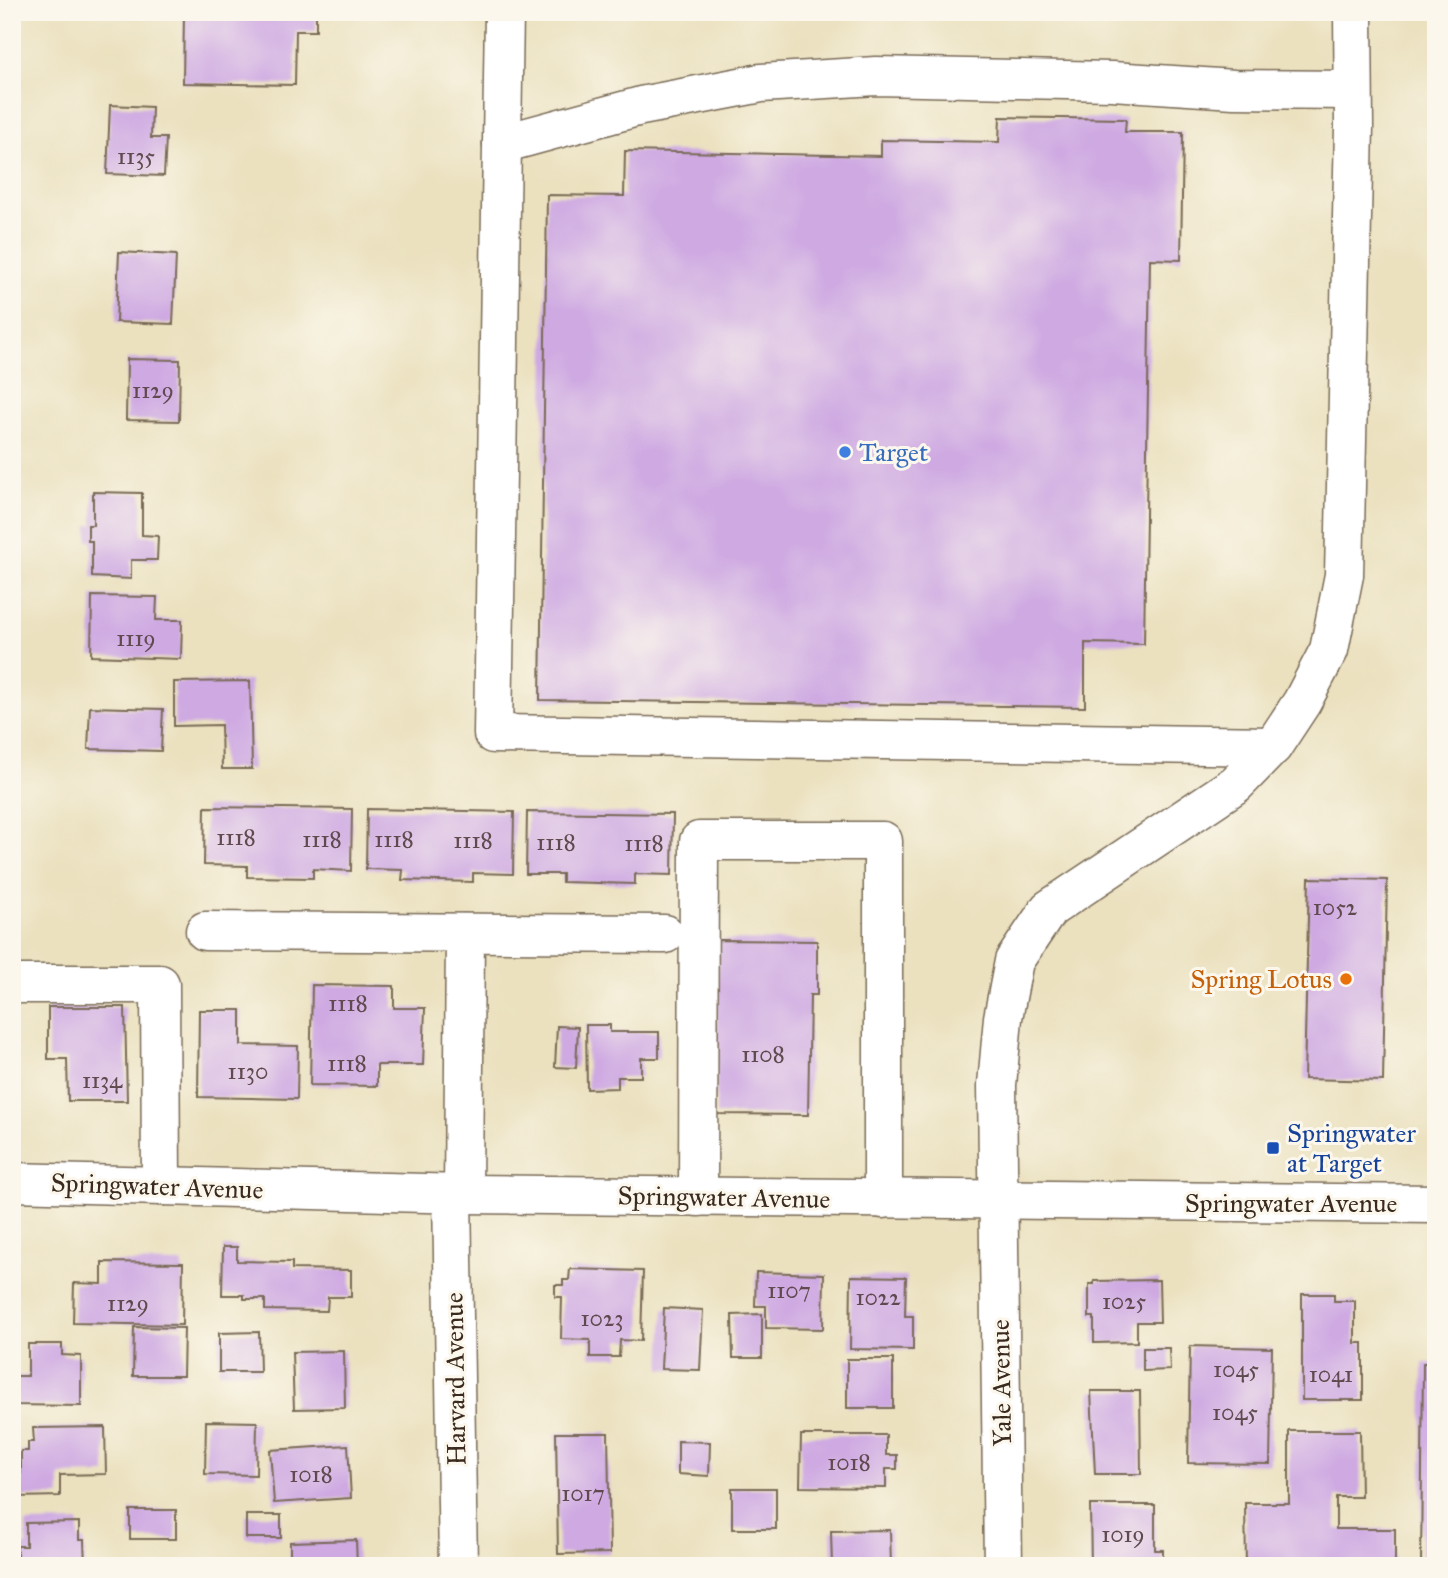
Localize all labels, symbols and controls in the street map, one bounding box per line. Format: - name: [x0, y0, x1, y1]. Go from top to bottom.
- house number: 1135: [117, 142, 155, 170]
- house number: 1129: [132, 376, 174, 404]
- place label: Target: [859, 436, 928, 468]
- marker: Target: [837, 444, 853, 460]
- house number: 1119: [116, 624, 156, 652]
- house number: 1118: [216, 823, 256, 851]
- house number: 1118: [302, 825, 342, 853]
- house number: 1118: [374, 825, 414, 853]
- house number: 1118: [453, 826, 493, 854]
- house number: 1118: [536, 828, 576, 856]
- house number: 1118: [624, 829, 664, 857]
- house number: 1052: [1313, 893, 1358, 921]
- place label: Spring Lotus: [1190, 963, 1332, 995]
- marker: Spring Lotus: [1338, 971, 1354, 987]
- house number: 1118: [328, 989, 368, 1017]
- house number: 1108: [741, 1040, 785, 1068]
- house number: 1118: [327, 1049, 367, 1077]
- house number: 1130: [228, 1057, 268, 1085]
- house number: 1134: [82, 1066, 123, 1094]
- place label: Springwater at Target: [1287, 1117, 1416, 1179]
- marker: Springwater at Target: [1265, 1140, 1281, 1156]
- street label: Springwater Avenue: [50, 1166, 264, 1206]
- street label: Springwater Avenue: [617, 1179, 831, 1215]
- street label: Springwater Avenue: [1185, 1187, 1397, 1219]
- house number: 1107: [767, 1276, 811, 1304]
- house number: 1022: [856, 1283, 901, 1311]
- house number: 1025: [1102, 1287, 1146, 1315]
- house number: 1129: [107, 1289, 149, 1317]
- street label: Harvard Avenue: [437, 1292, 473, 1466]
- house number: 1023: [581, 1304, 623, 1332]
- street label: Yale Avenue: [984, 1319, 1018, 1447]
- house number: 1045: [1213, 1355, 1259, 1383]
- house number: 1041: [1309, 1360, 1353, 1388]
- house number: 1045: [1212, 1398, 1258, 1426]
- house number: 1018: [827, 1448, 871, 1476]
- house number: 1018: [289, 1460, 333, 1488]
- house number: 1017: [561, 1479, 605, 1507]
- house number: 1019: [1101, 1520, 1145, 1548]

